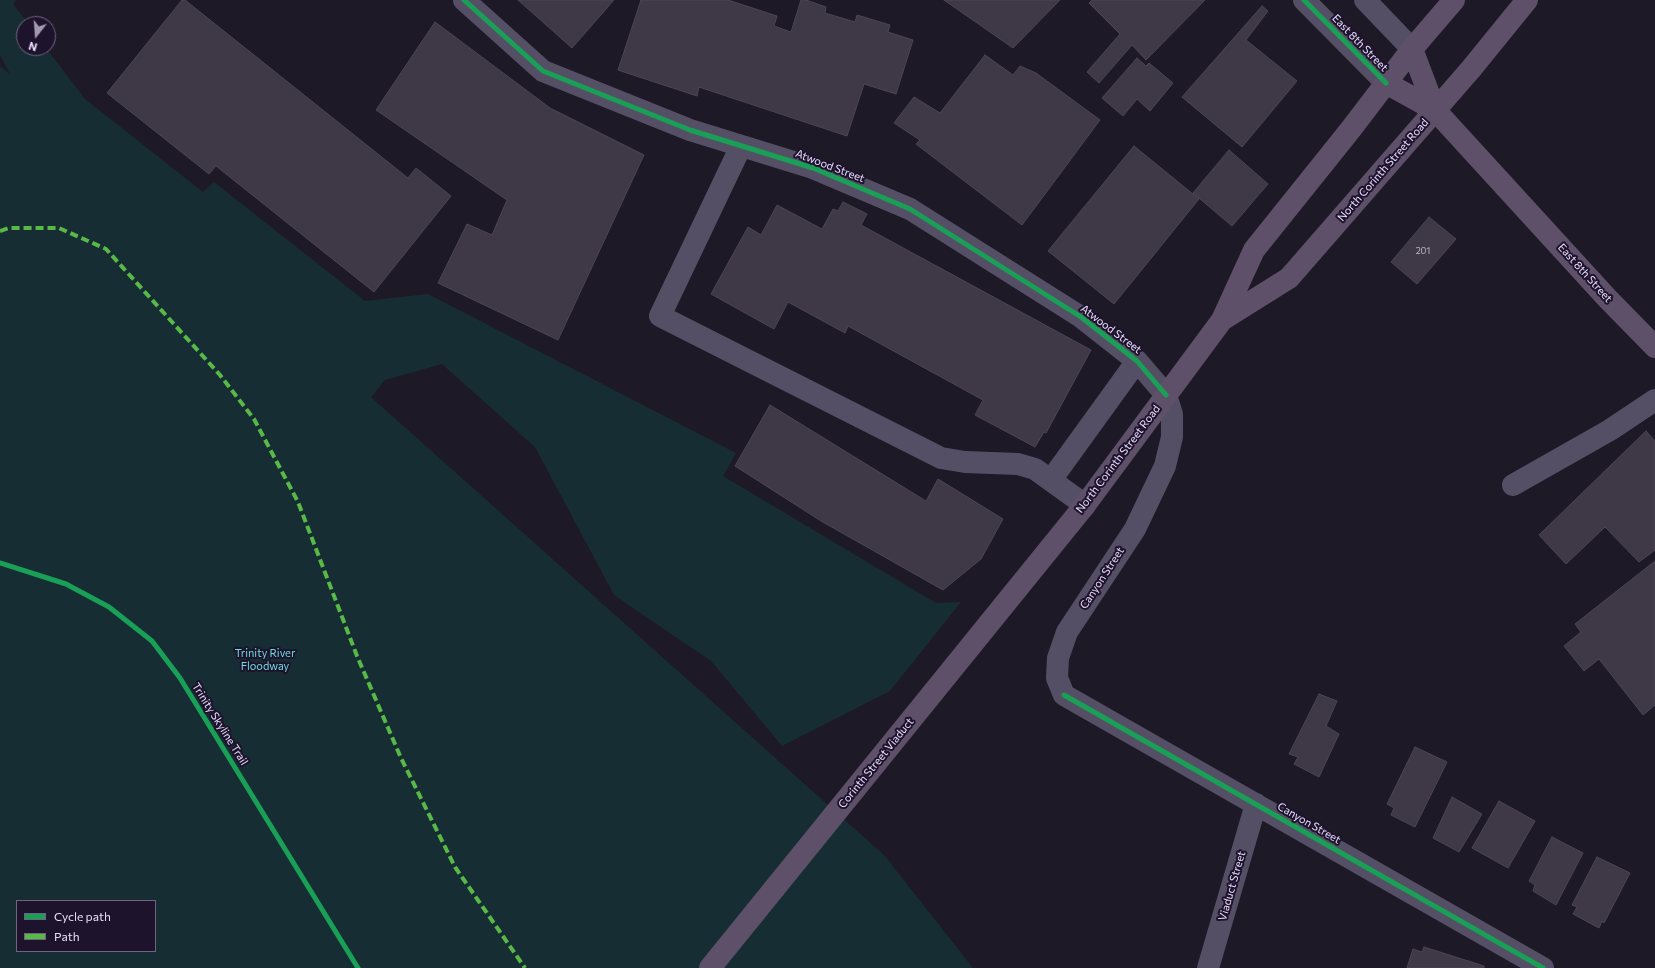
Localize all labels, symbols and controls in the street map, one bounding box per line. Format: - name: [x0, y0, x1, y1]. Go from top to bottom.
- street label: East 8th Street: [1329, 12, 1391, 74]
- north arrow: [16, 16, 56, 56]
- text: N: [27, 40, 38, 54]
- street label: North Corinth Street Road: [1335, 116, 1431, 224]
- street label: Atwood Street: [794, 147, 866, 185]
- street label: East 8th Street: [1555, 241, 1615, 305]
- house number: 201: [1416, 246, 1430, 256]
- street label: Atwood Street: [1078, 302, 1144, 356]
- street label: North Corinth Street Road: [1073, 402, 1163, 516]
- street label: Canyon Street: [1077, 545, 1127, 611]
- park label: Trinity River Floodway: [235, 646, 295, 672]
- street label: Trinity Skyline Trail: [189, 680, 251, 768]
- street label: Corinth Street Viaduct: [836, 715, 916, 811]
- street label: Canyon Street: [1275, 800, 1343, 846]
- street label: Viaduct Street: [1216, 850, 1248, 922]
- legend: [16, 900, 156, 952]
- text: Cycle path: [54, 909, 111, 923]
- text: Path: [54, 929, 80, 943]

